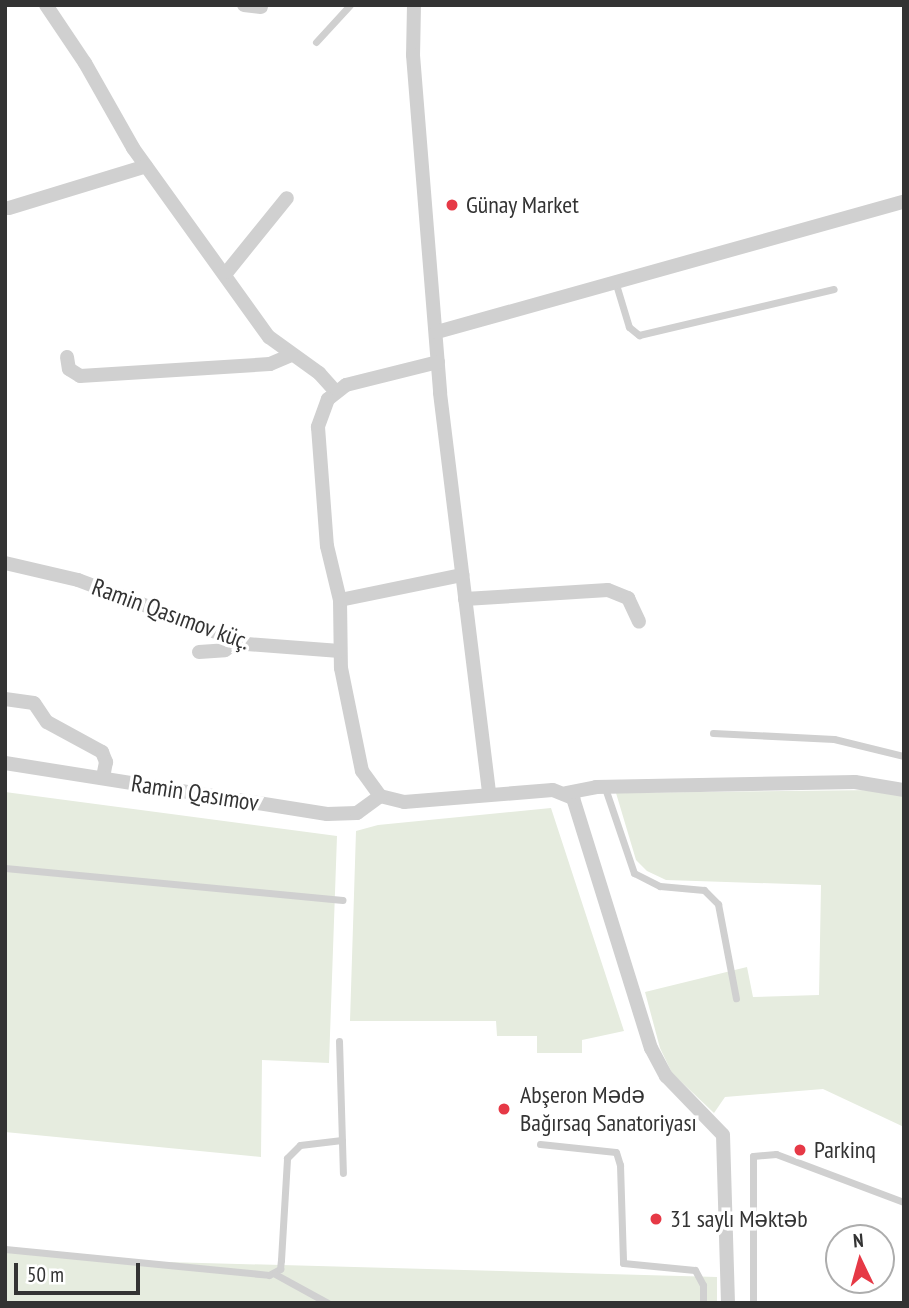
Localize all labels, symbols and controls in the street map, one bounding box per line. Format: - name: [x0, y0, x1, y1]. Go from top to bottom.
- place label: Günay Market: [466, 191, 580, 219]
- marker: Günay Market: [444, 197, 460, 213]
- street label: Ramin Qasımov küç.: [88, 572, 254, 656]
- street label: Ramin Qasımov: [129, 769, 261, 817]
- place label: Abşeron Mədə Bağırsaq Sanatoriyası: [520, 1081, 697, 1137]
- marker: Abşeron Mədə Bağırsaq Sanatoriyası: [494, 1099, 514, 1119]
- place label: Parkinq: [814, 1136, 876, 1164]
- marker: Parkinq: [792, 1142, 808, 1158]
- place label: 31 saylı Məktəb: [670, 1205, 808, 1233]
- marker: 31 saylı Məktəb: [648, 1211, 664, 1227]
- north arrow: [825, 1224, 895, 1294]
- text: N: [852, 1228, 864, 1252]
- scale bar: [18, 1248, 144, 1292]
- text: 50 m: [27, 1261, 64, 1288]

